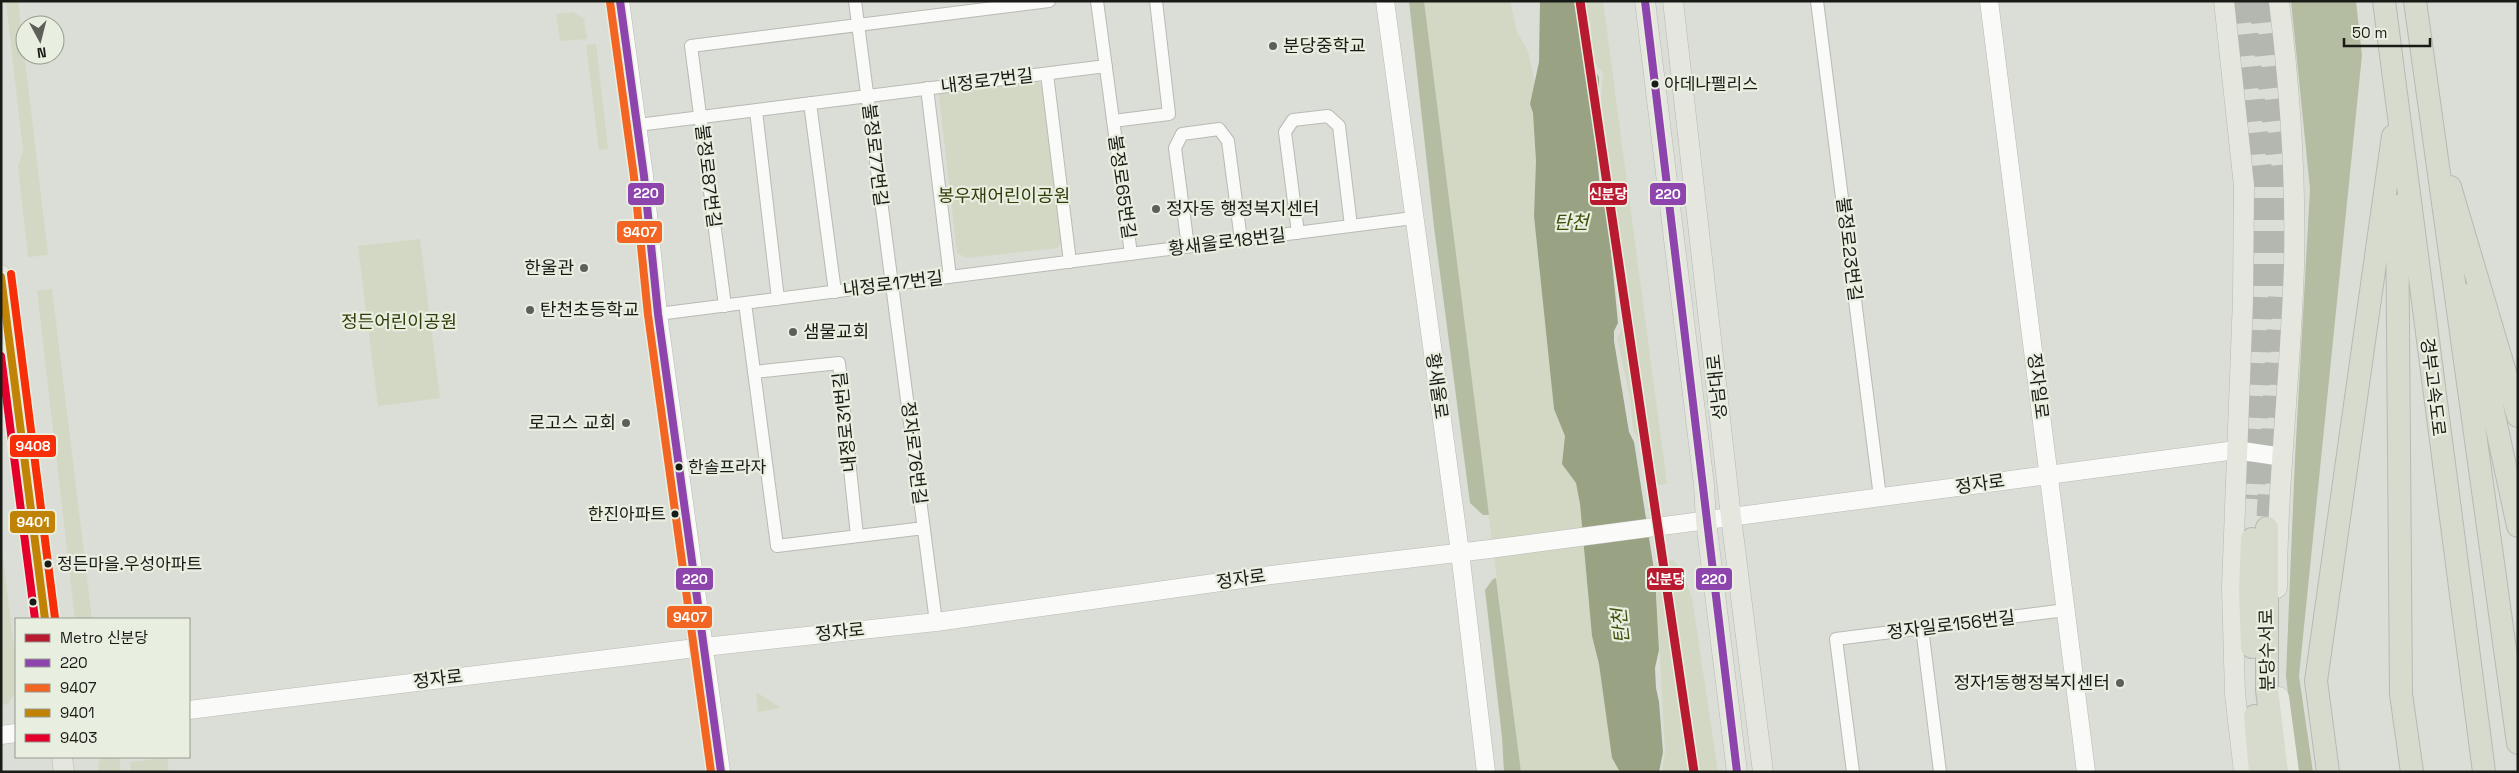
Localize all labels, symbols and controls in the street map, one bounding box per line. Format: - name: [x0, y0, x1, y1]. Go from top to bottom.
- north arrow: [15, 15, 65, 65]
- scale bar: [2344, 15, 2430, 47]
- text: 50 m: [2352, 23, 2387, 42]
- place label: 분당중학교: [1283, 34, 1366, 57]
- marker: 분당중학교: [1267, 40, 1279, 52]
- text: N: [36, 43, 47, 62]
- street label: 내정로7번길: [939, 63, 1034, 98]
- place label: 아데나펠리스: [1664, 73, 1758, 95]
- marker: 아데나펠리스: [1650, 79, 1660, 89]
- street label: 불정로77번길: [858, 102, 893, 208]
- street label: 불정로87번길: [691, 123, 726, 229]
- street label: 불정로65번길: [1104, 134, 1141, 240]
- line badge: 220: [627, 182, 665, 206]
- line badge: 신분당: [1589, 182, 1628, 206]
- line badge: 220: [1649, 182, 1687, 206]
- text: 220: [633, 184, 659, 202]
- park label: 봉우재어린이공원: [938, 184, 1070, 207]
- text: 신분당: [1589, 185, 1627, 203]
- text: 220: [1655, 185, 1681, 203]
- street label: 불정로23번길: [1832, 196, 1867, 302]
- place label: 정자동 행정복지센터: [1166, 197, 1320, 220]
- marker: 정자동 행정복지센터: [1150, 203, 1162, 215]
- water label: 탄천: [1554, 210, 1590, 235]
- line badge: 9407: [616, 220, 663, 244]
- text: 9407: [623, 223, 657, 241]
- street label: 황새울로18번길: [1167, 223, 1287, 260]
- place label: 한울관: [524, 256, 574, 279]
- marker: 한울관: [578, 262, 590, 274]
- street label: 내정로17번길: [842, 266, 944, 301]
- place label: 탄천초등학교: [540, 298, 639, 321]
- marker: 탄천초등학교: [524, 304, 536, 316]
- park label: 정든어린이공원: [341, 310, 457, 333]
- place label: 샘물교회: [803, 320, 869, 343]
- marker: 샘물교회: [787, 326, 799, 338]
- street label: 경부고속도로: [2416, 336, 2451, 438]
- street label: 황새울로: [1421, 352, 1453, 420]
- street label: 정자일로: [2023, 352, 2054, 420]
- street label: 성남대로: [1702, 353, 1731, 421]
- street label: 내정로31번길: [828, 371, 861, 473]
- street label: 정자로76번길: [897, 400, 932, 506]
- place label: 로고스 교회: [529, 411, 616, 434]
- marker: 로고스 교회: [620, 417, 632, 429]
- line badge: 9408: [9, 434, 57, 458]
- text: 9408: [15, 437, 51, 455]
- place label: 한솔프라자: [688, 456, 767, 478]
- marker: 한솔프라자: [674, 462, 684, 472]
- street label: 정자로: [1954, 469, 2006, 498]
- place label: 한진아파트: [588, 503, 666, 525]
- marker: 한진아파트: [670, 509, 680, 519]
- line badge: 9401: [9, 510, 56, 534]
- text: 9401: [17, 513, 49, 531]
- place label: 정든마을.우성아파트: [57, 553, 202, 575]
- marker: 정든마을.우성아파트: [43, 559, 53, 569]
- street label: 정자로: [1215, 564, 1267, 593]
- line badge: 220: [675, 567, 714, 591]
- line badge: 신분당: [1646, 567, 1685, 591]
- line badge: 220: [1695, 567, 1733, 591]
- text: 220: [682, 570, 708, 588]
- text: 신분당: [1647, 570, 1685, 588]
- text: 220: [1701, 570, 1727, 588]
- unlabelled marker: [28, 597, 38, 607]
- line badge: 9407: [666, 605, 713, 629]
- street label: 정자일로156번길: [1886, 605, 2016, 644]
- water label: 탄천: [1606, 606, 1635, 645]
- text: 9407: [673, 608, 707, 626]
- street label: 분당수서로: [2254, 608, 2279, 692]
- street label: 정자로: [814, 617, 866, 646]
- legend: [15, 618, 190, 758]
- text: Metro 신분당: [60, 628, 149, 647]
- text: 220: [60, 653, 88, 672]
- street label: 정자로: [412, 664, 464, 693]
- place label: 정자1동행정복지센터: [1953, 671, 2110, 694]
- marker: 정자1동행정복지센터: [2114, 677, 2126, 689]
- text: 9407: [60, 678, 96, 697]
- text: 9401: [60, 703, 94, 722]
- text: 9403: [60, 728, 97, 747]

